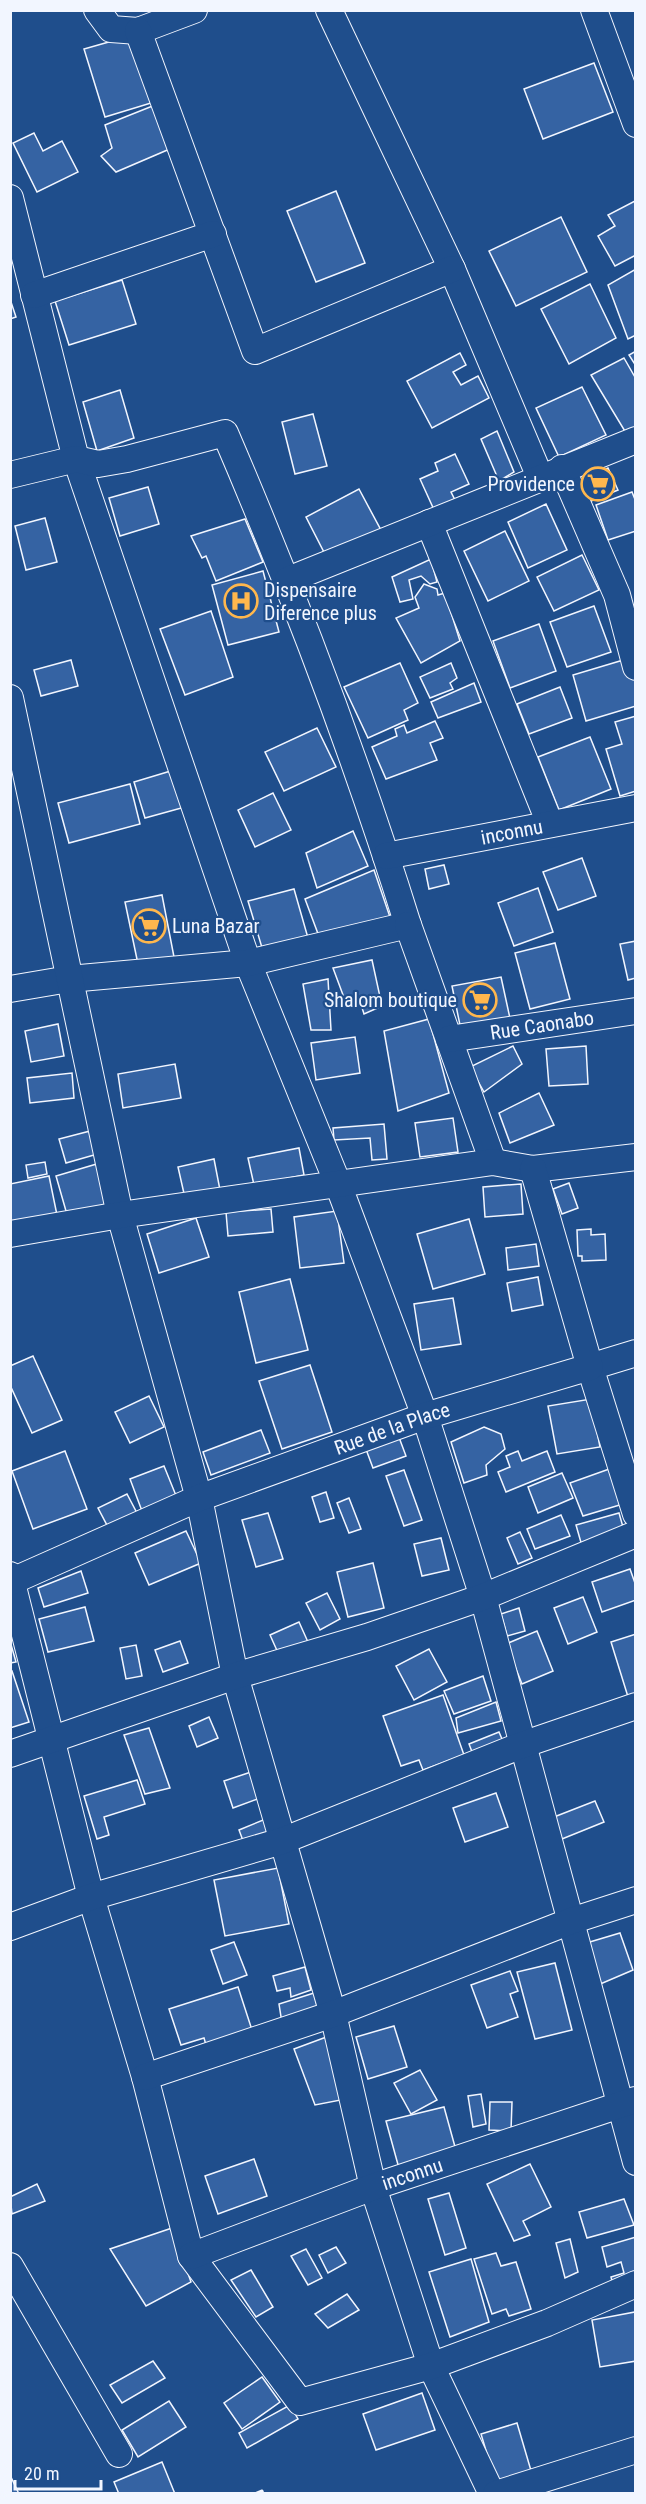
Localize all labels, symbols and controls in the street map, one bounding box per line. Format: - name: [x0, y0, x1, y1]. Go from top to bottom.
- supermarket icon: Providence: [580, 466, 616, 502]
- place label: Providence: [487, 472, 575, 496]
- place label: Dispensaire Diference plus: [264, 578, 377, 625]
- hospital icon: Dispensaire Diference plus: [223, 583, 259, 619]
- street label: inconnu: [479, 814, 545, 850]
- supermarket icon: Luna Bazar: [131, 908, 167, 944]
- place label: Luna Bazar: [172, 914, 260, 938]
- supermarket icon: Shalom boutique: [462, 982, 498, 1018]
- place label: Shalom boutique: [324, 988, 457, 1012]
- street label: Rue Caonabo: [489, 1005, 595, 1045]
- street label: Rue de la Place: [331, 1397, 453, 1460]
- street label: inconnu: [379, 2153, 446, 2195]
- scale bar: [15, 2453, 100, 2491]
- text: 20 m: [24, 2463, 59, 2484]

